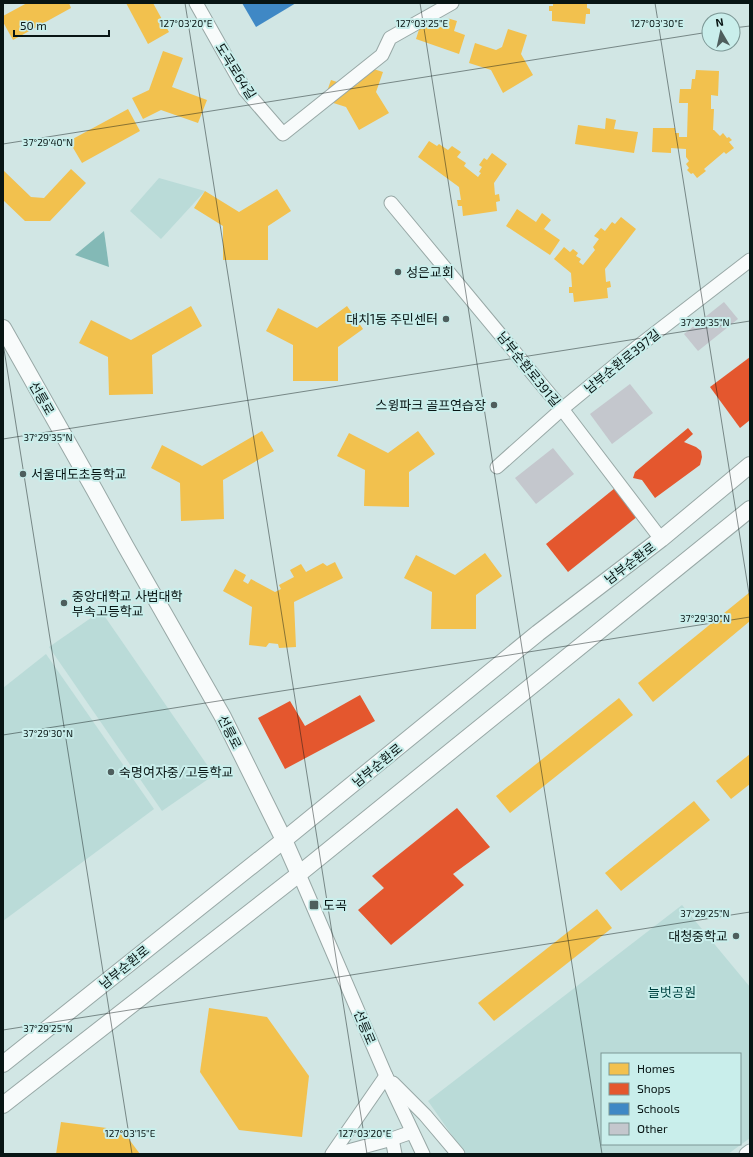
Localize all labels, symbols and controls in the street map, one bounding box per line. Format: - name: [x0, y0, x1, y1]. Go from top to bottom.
- scale bar: [14, 12, 109, 38]
- north arrow: [701, 12, 741, 52]
- text: N: [714, 15, 724, 29]
- text: 127°03'20"E: [160, 17, 213, 29]
- text: 127°03'25"E: [396, 17, 448, 29]
- text: 127°03'30"E: [631, 17, 684, 29]
- text: 50 m: [20, 18, 47, 32]
- street label: 도곡로64길: [212, 40, 260, 102]
- text: 37°29'40"N: [23, 136, 73, 148]
- place label: 성은교회: [406, 264, 454, 280]
- marker: 성은교회: [393, 267, 403, 277]
- place label: 대치1동 주민센터: [346, 311, 438, 327]
- marker: 대치1동 주민센터: [441, 314, 451, 324]
- text: 37°29'35"N: [680, 316, 730, 328]
- street label: 남부순환로397길: [581, 325, 663, 397]
- street label: 남부순환로391길: [494, 328, 564, 410]
- street label: 선릉로: [26, 378, 58, 418]
- place label: 스윙파크 골프연습장: [375, 397, 486, 413]
- marker: 스윙파크 골프연습장: [489, 400, 499, 410]
- text: 37°29'35"N: [23, 431, 73, 443]
- place label: 서울대도초등학교: [31, 466, 127, 482]
- marker: 서울대도초등학교: [18, 469, 28, 479]
- street label: 남부순환로: [601, 539, 659, 587]
- place label: 중앙대학교 사범대학 부속고등학교: [72, 588, 183, 619]
- marker: 중앙대학교 사범대학 부속고등학교: [59, 598, 69, 608]
- text: 37°29'30"N: [680, 612, 730, 624]
- street label: 선릉로: [215, 712, 245, 752]
- text: 37°29'30"N: [23, 727, 73, 739]
- street label: 남부순환로: [349, 740, 405, 790]
- place label: 숙명여자중/고등학교: [119, 764, 233, 780]
- marker: 숙명여자중/고등학교: [106, 767, 116, 777]
- place label: 도곡: [323, 897, 347, 913]
- marker: 도곡: [308, 899, 320, 911]
- text: 37°29'25"N: [680, 907, 730, 919]
- place label: 대청중학교: [668, 928, 728, 944]
- marker: 대청중학교: [731, 931, 741, 941]
- street label: 남부순환로: [96, 942, 152, 992]
- park label: 늘벗공원: [648, 984, 696, 1000]
- street label: 선릉로: [351, 1007, 379, 1047]
- text: 37°29'25"N: [23, 1022, 73, 1034]
- legend: [601, 1053, 741, 1145]
- text: Homes: [637, 1061, 675, 1075]
- text: Shops: [637, 1081, 671, 1095]
- text: Schools: [637, 1101, 680, 1115]
- text: Other: [637, 1121, 668, 1135]
- text: 127°03'15"E: [105, 1127, 156, 1139]
- text: 127°03'20"E: [339, 1127, 392, 1139]

